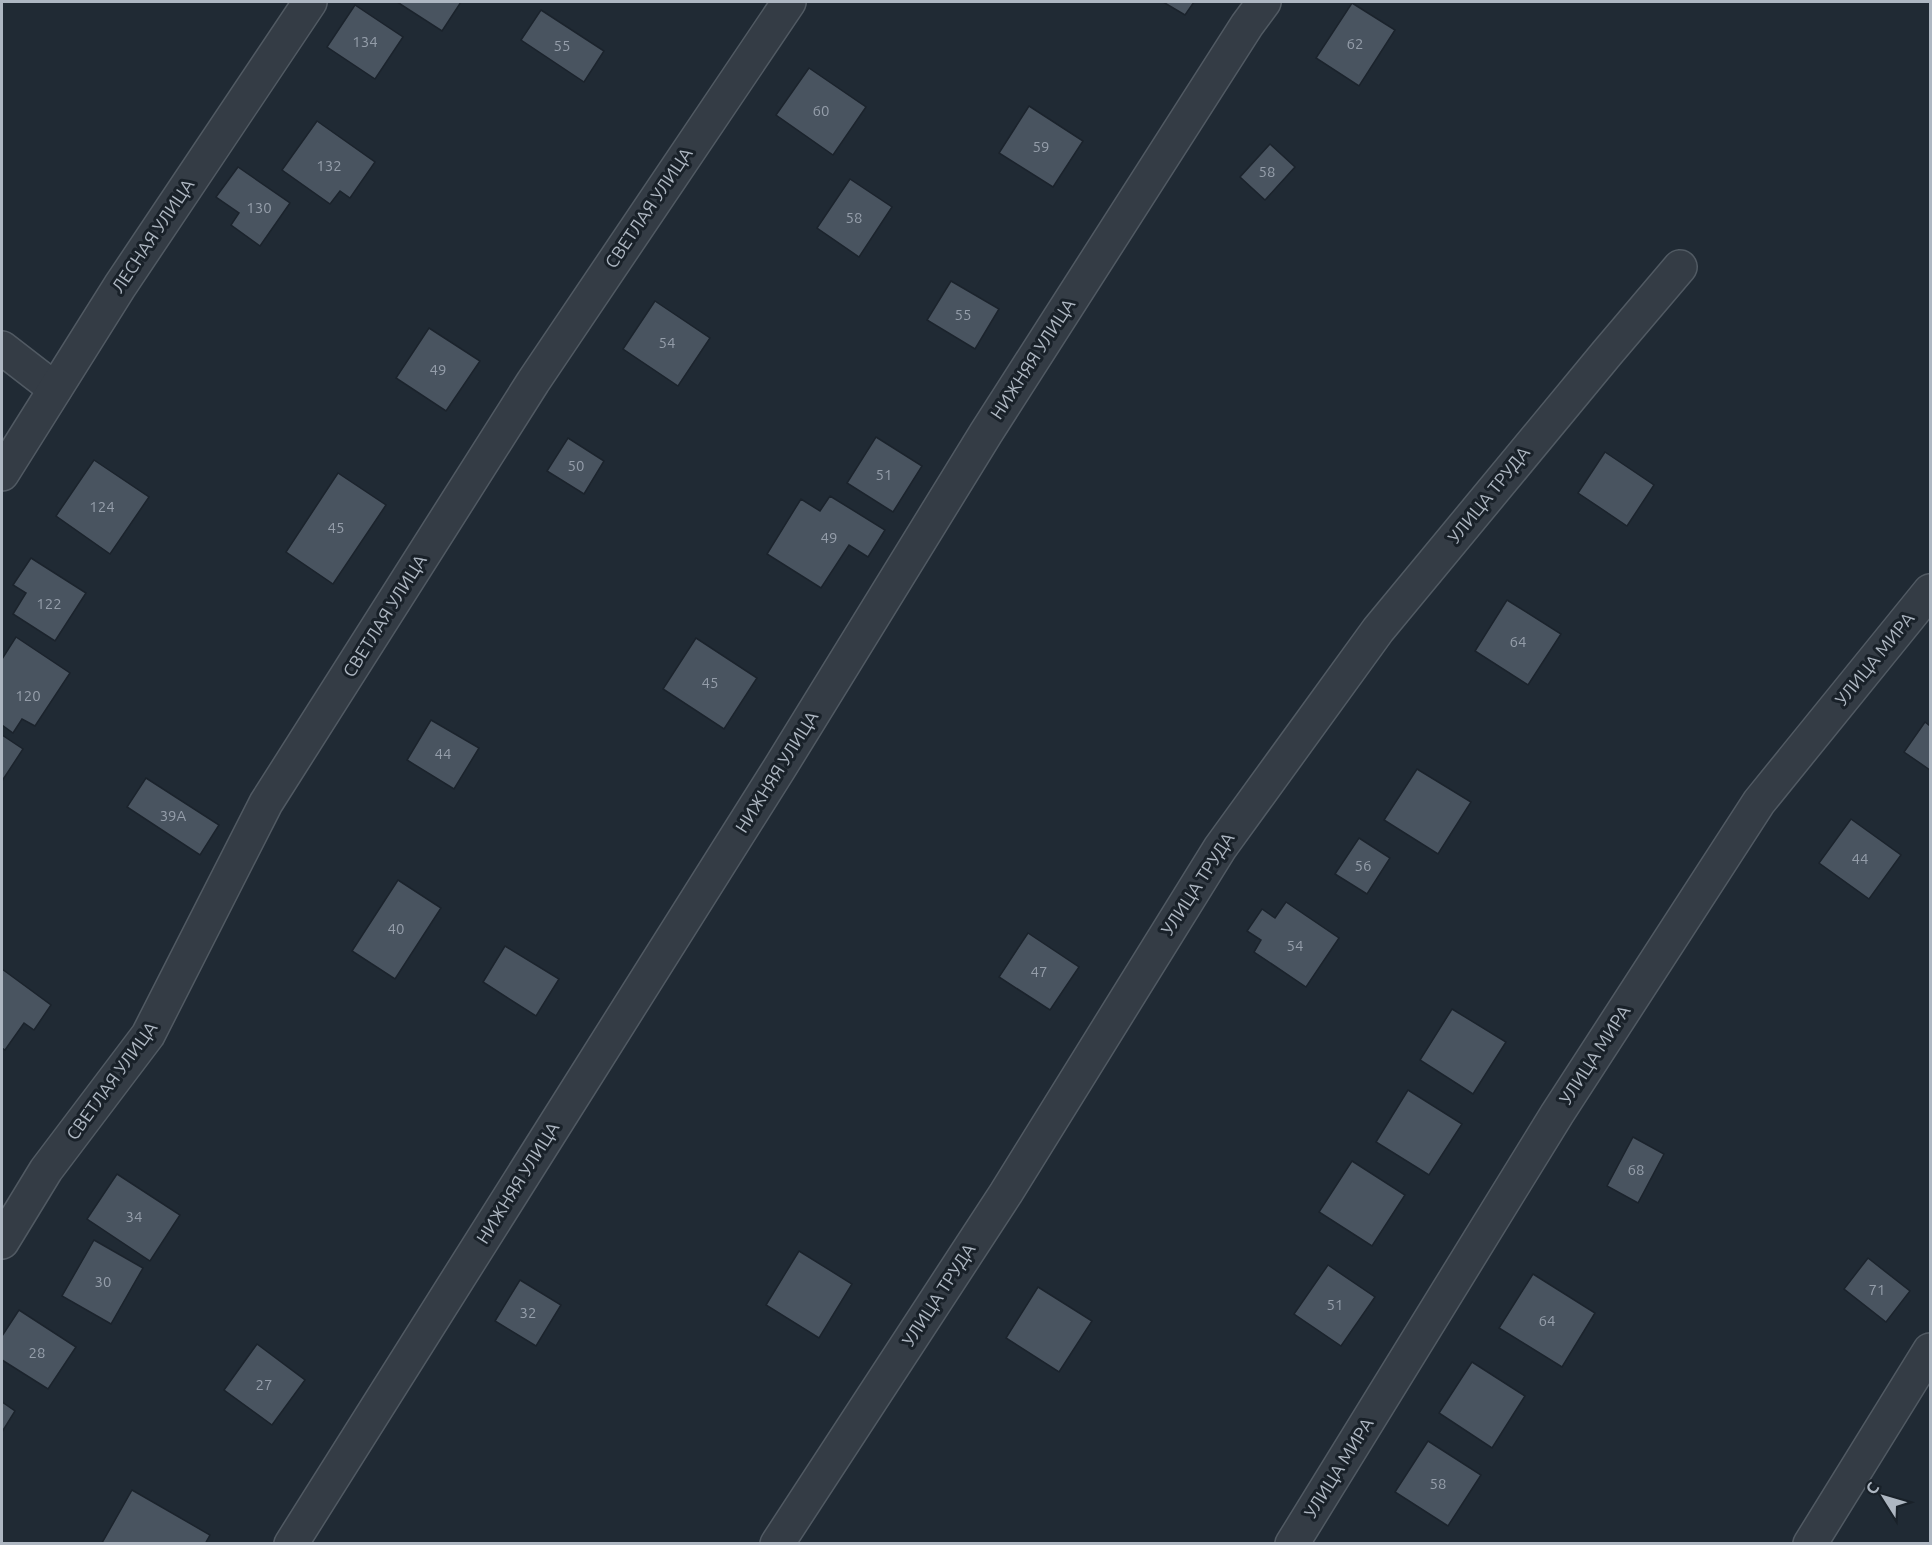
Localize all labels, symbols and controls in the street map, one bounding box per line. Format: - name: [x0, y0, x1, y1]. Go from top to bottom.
- house number: 134: [352, 33, 378, 50]
- house number: 62: [1347, 35, 1363, 52]
- house number: 55: [554, 37, 570, 54]
- house number: 60: [813, 102, 829, 119]
- house number: 59: [1033, 138, 1049, 155]
- street label: СВЕТЛАЯ УЛИЦА: [601, 143, 696, 271]
- house number: 132: [316, 157, 342, 174]
- house number: 58: [1259, 163, 1275, 180]
- street label: ЛЕСНАЯ УЛИЦА: [107, 175, 198, 296]
- house number: 130: [246, 199, 272, 216]
- house number: 58: [846, 209, 862, 226]
- street label: НИЖНЯЯ УЛИЦА: [986, 294, 1079, 422]
- house number: 55: [955, 306, 971, 323]
- house number: 54: [659, 334, 675, 351]
- house number: 49: [430, 361, 446, 378]
- street label: УЛИЦА ТРУДА: [1443, 442, 1533, 547]
- house number: 50: [568, 457, 584, 474]
- house number: 51: [876, 466, 892, 483]
- house number: 124: [89, 498, 115, 515]
- house number: 45: [328, 519, 344, 536]
- house number: 49: [821, 529, 837, 546]
- street label: СВЕТЛАЯ УЛИЦА: [338, 550, 430, 680]
- house number: 122: [36, 595, 62, 612]
- street label: УЛИЦА МИРА: [1831, 608, 1918, 709]
- house number: 64: [1510, 633, 1526, 650]
- house number: 45: [702, 674, 718, 691]
- house number: 120: [15, 687, 41, 704]
- street label: НИЖНЯЯ УЛИЦА: [731, 707, 822, 836]
- house number: 44: [435, 745, 451, 762]
- house number: 39А: [160, 807, 187, 824]
- street label: УЛИЦА ТРУДА: [1157, 828, 1238, 938]
- house number: 44: [1852, 850, 1868, 867]
- house number: 56: [1355, 857, 1371, 874]
- house number: 40: [388, 920, 404, 937]
- house number: 54: [1287, 937, 1303, 954]
- house number: 47: [1031, 963, 1047, 980]
- street label: УЛИЦА МИРА: [1555, 1001, 1634, 1108]
- street label: СВЕТЛАЯ УЛИЦА: [62, 1017, 161, 1143]
- street label: НИЖНЯЯ УЛИЦА: [472, 1118, 563, 1247]
- house number: 68: [1628, 1161, 1644, 1178]
- house number: 34: [126, 1208, 142, 1225]
- street label: УЛИЦА ТРУДА: [898, 1239, 979, 1349]
- house number: 30: [95, 1273, 111, 1290]
- house number: 71: [1869, 1281, 1885, 1298]
- house number: 51: [1327, 1296, 1343, 1313]
- house number: 32: [520, 1304, 536, 1321]
- house number: 64: [1539, 1312, 1555, 1329]
- house number: 28: [29, 1344, 45, 1361]
- house number: 27: [256, 1376, 272, 1393]
- street label: УЛИЦА МИРА: [1300, 1414, 1377, 1521]
- north arrow: [1854, 1467, 1914, 1527]
- house number: 58: [1430, 1475, 1446, 1492]
- text: С: [1862, 1478, 1882, 1497]

